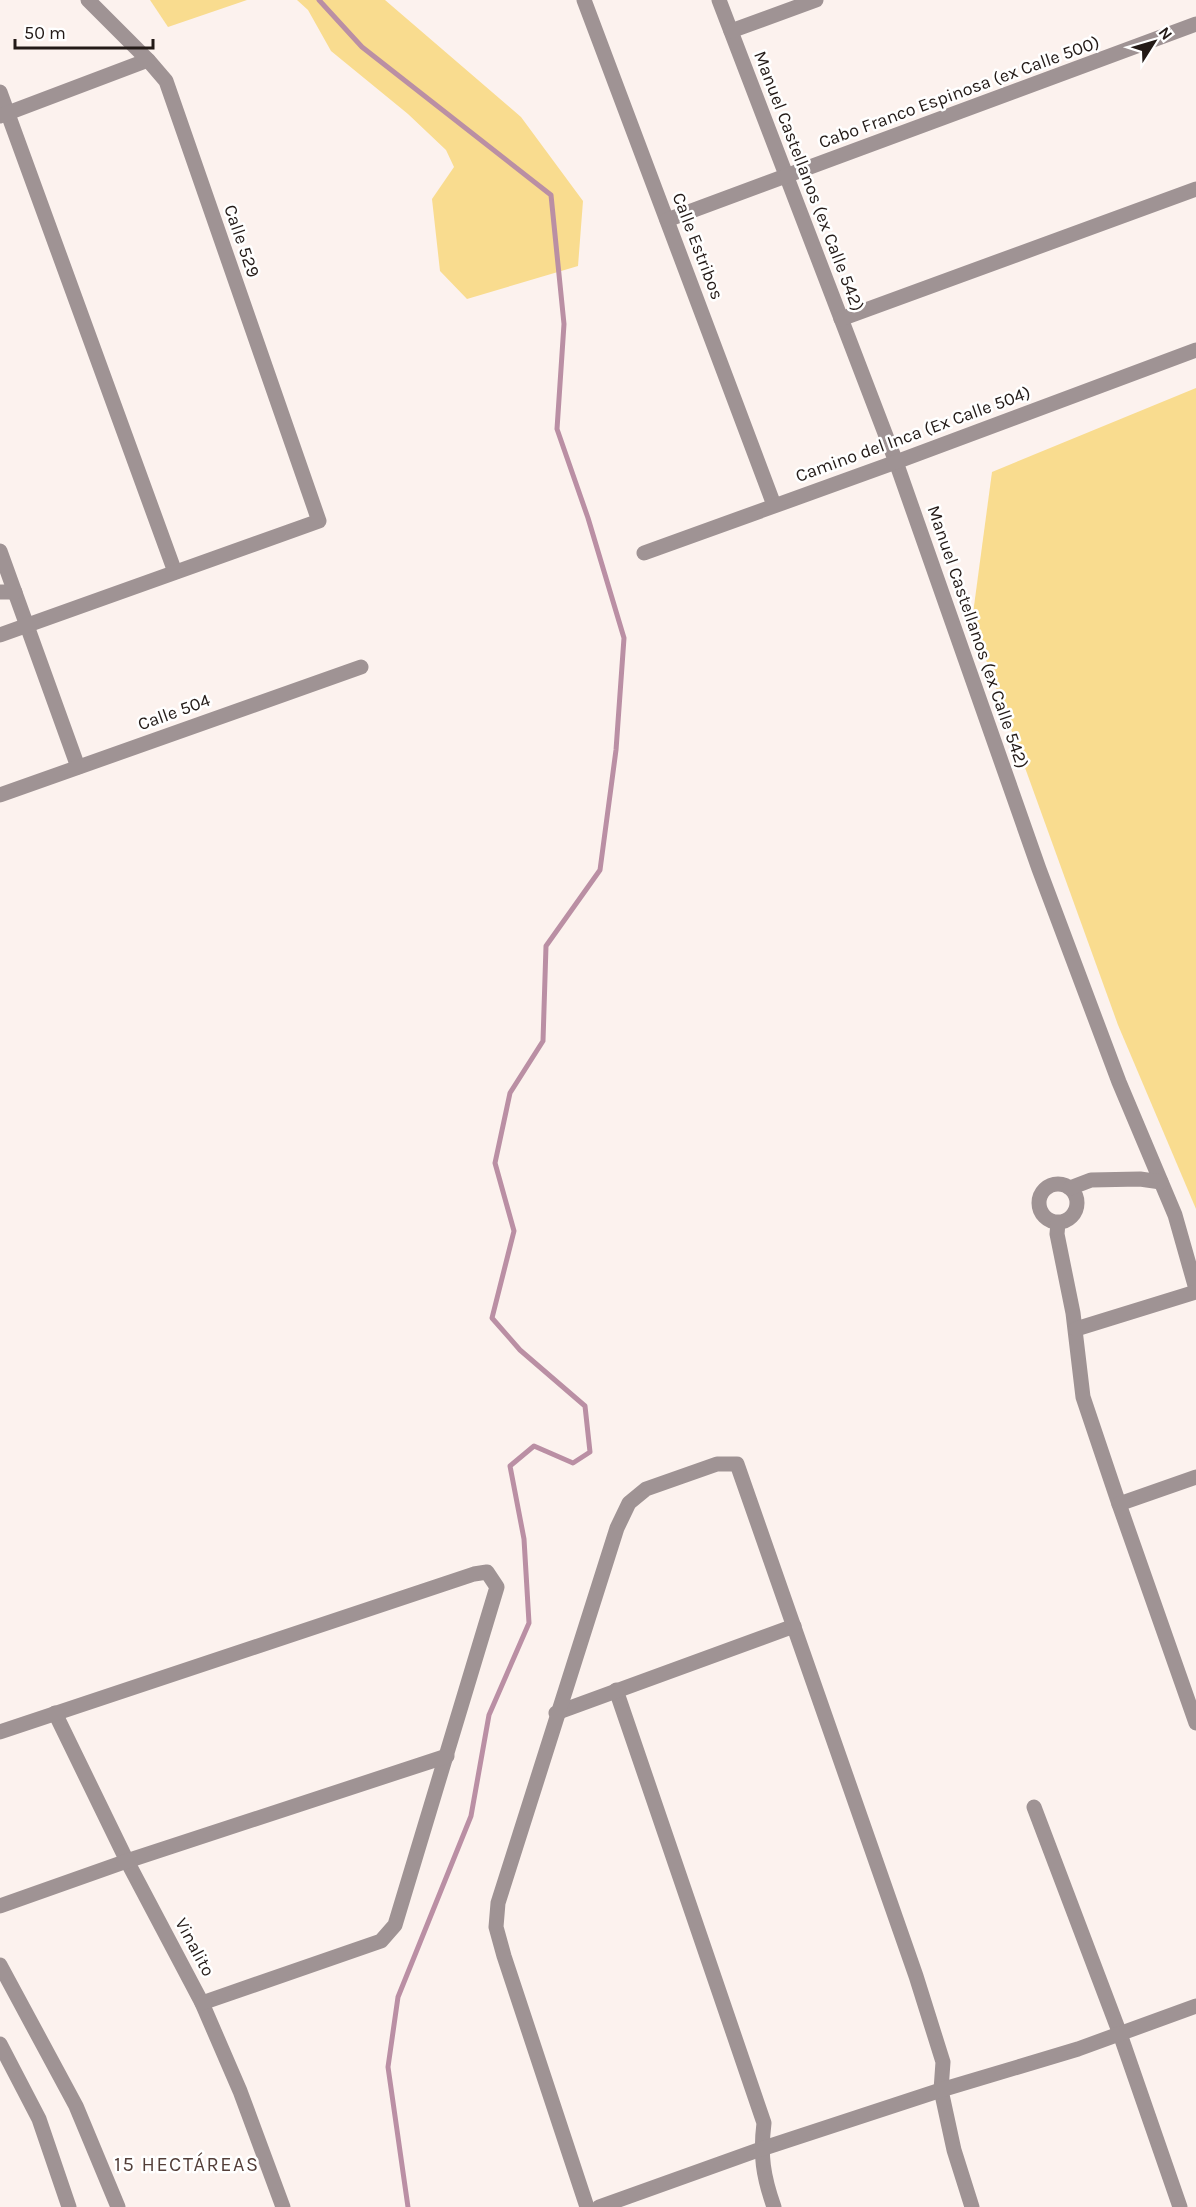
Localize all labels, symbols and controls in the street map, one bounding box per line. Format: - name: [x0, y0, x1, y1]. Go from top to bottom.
- scale bar: [15, 12, 153, 50]
- north arrow: [1124, 12, 1184, 72]
- text: 50 m: [24, 22, 66, 44]
- text: N: [1155, 23, 1177, 44]
- street label: Cabo Franco Espinosa (ex Calle 500): [816, 31, 1102, 153]
- street label: Manuel Castellanos (ex Calle 542): [749, 48, 869, 314]
- street label: Calle Estribos: [668, 189, 728, 303]
- street label: Calle 529: [219, 202, 265, 280]
- street label: Camino del Inca (Ex Calle 504): [792, 381, 1034, 487]
- street label: Manuel Castellanos (ex Calle 542): [923, 502, 1033, 772]
- street label: Calle 504: [135, 689, 213, 735]
- street label: Vinalito: [170, 1914, 220, 1980]
- district label: 15 HECTÁREAS: [114, 2152, 260, 2176]

